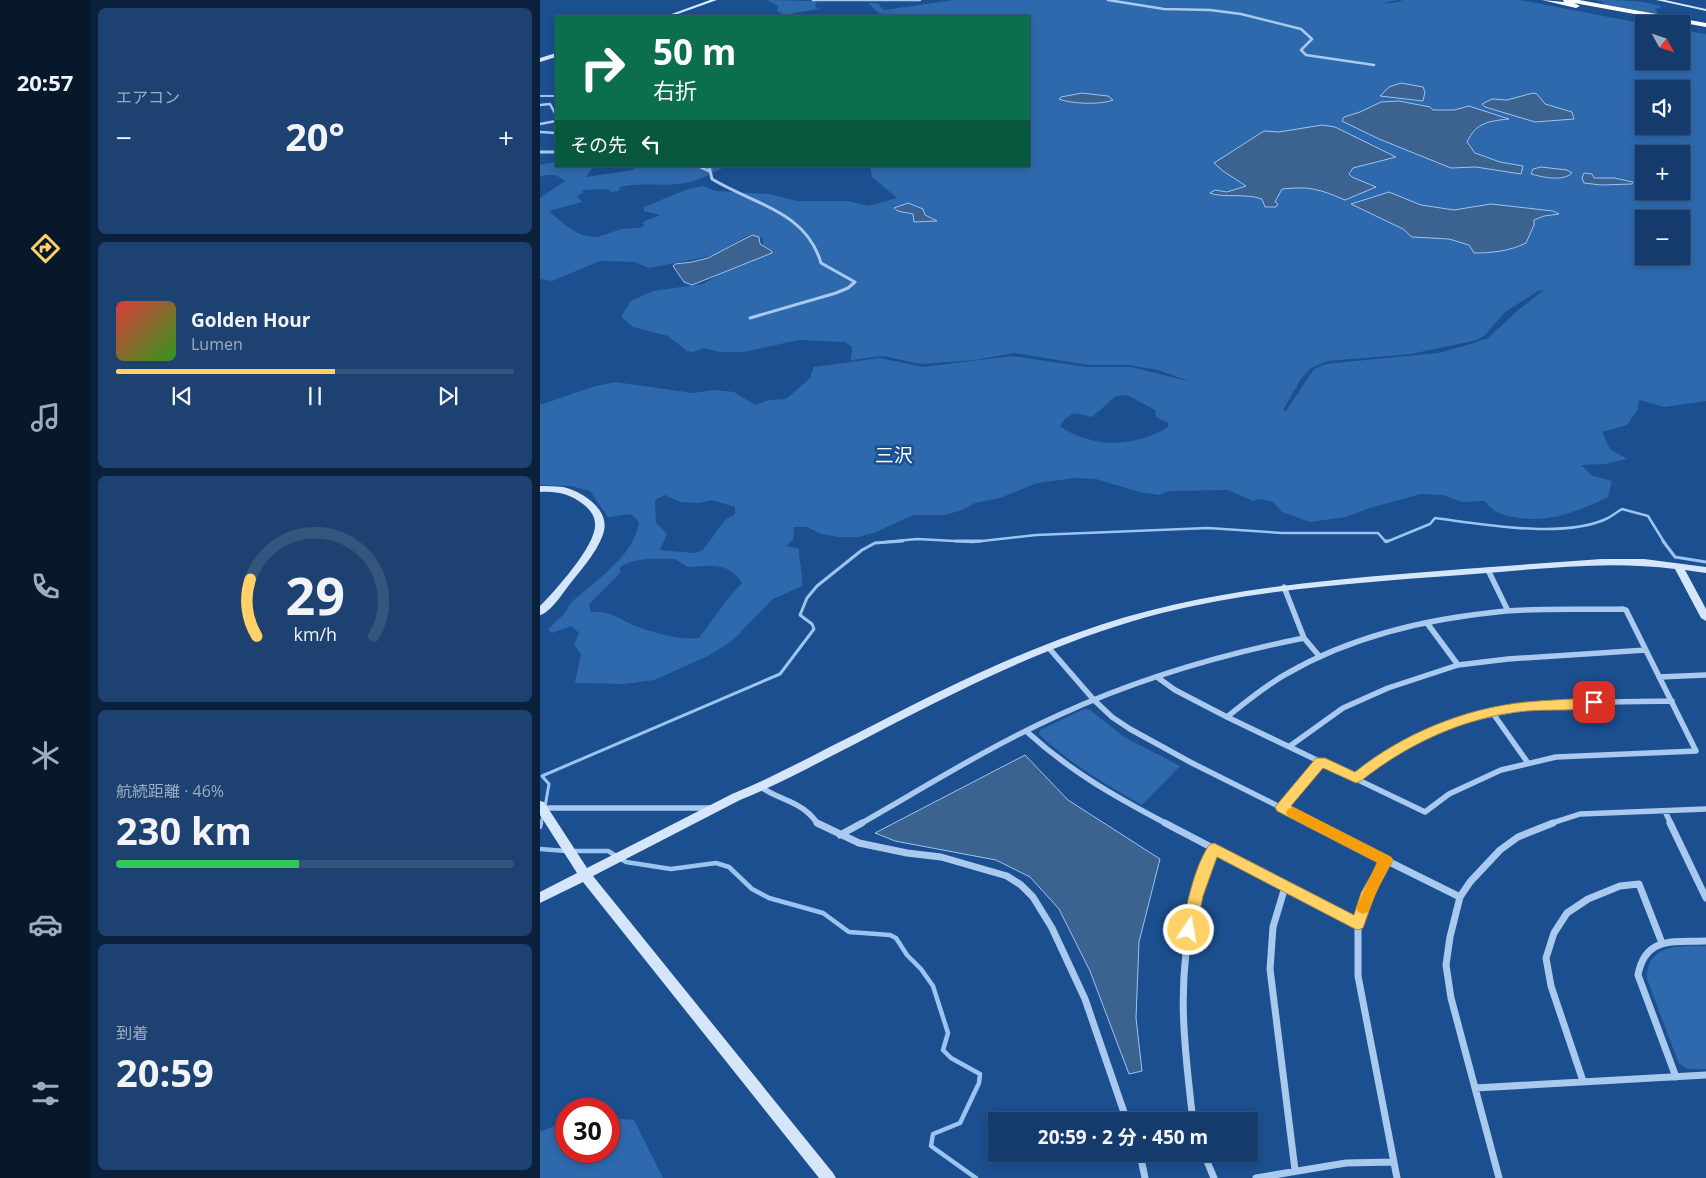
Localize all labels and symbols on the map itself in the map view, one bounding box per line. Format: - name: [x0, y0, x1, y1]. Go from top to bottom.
- north arrow: [1635, 15, 1690, 70]
- district label: 三沢: [875, 442, 913, 468]
- pin: [1573, 681, 1615, 723]
- position arrow: [1162, 903, 1214, 955]
- speed limit sign: 30: [555, 1098, 620, 1163]

